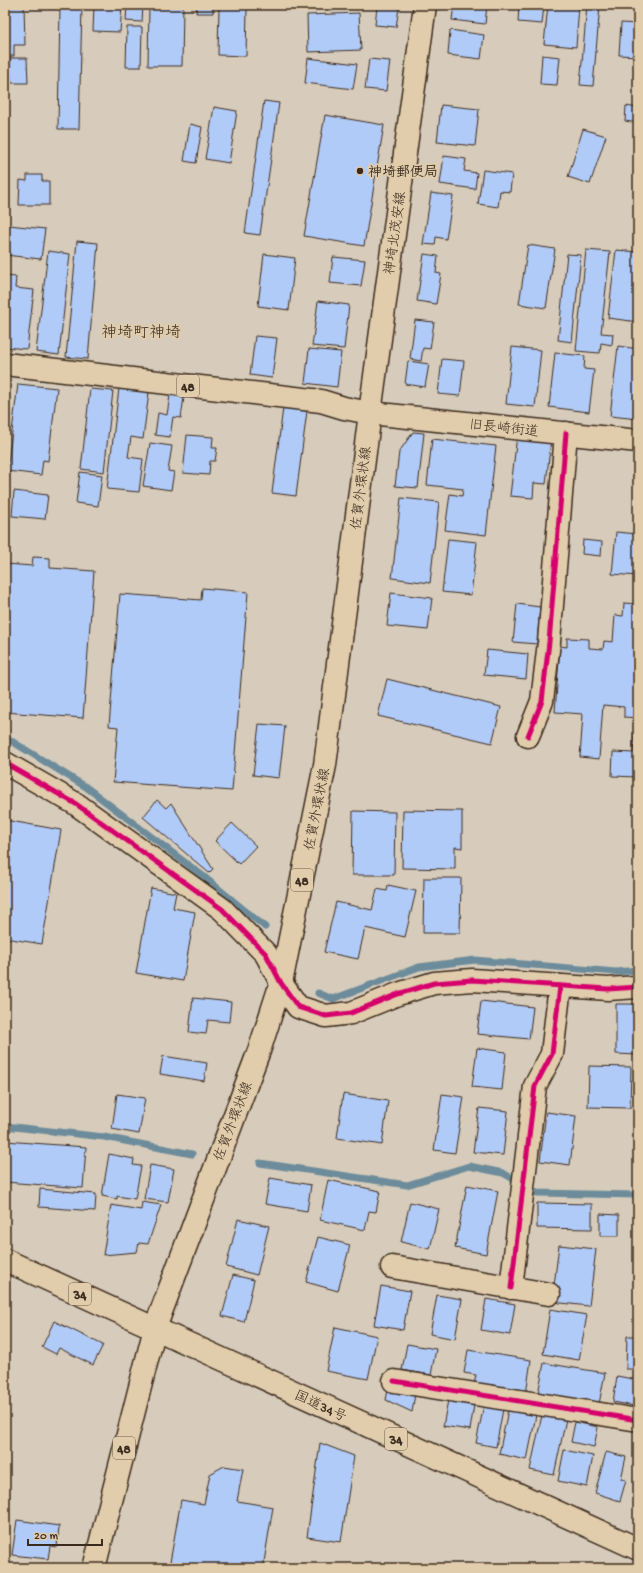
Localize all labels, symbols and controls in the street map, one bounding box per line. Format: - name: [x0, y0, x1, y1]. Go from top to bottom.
- place label: 神埼郵便局: [368, 164, 438, 182]
- marker: 神埼郵便局: [355, 166, 365, 176]
- street label: 神埼北茂安線: [382, 191, 411, 276]
- district label: 神埼町神埼: [101, 324, 181, 344]
- road number: 48: [177, 375, 199, 397]
- street label: 旧長崎街道: [468, 417, 539, 442]
- street label: 佐賀外環状線: [349, 446, 376, 531]
- street label: 佐賀外環状線: [302, 767, 335, 852]
- road number: 48: [291, 869, 313, 891]
- street label: 佐賀外環状線: [211, 1080, 257, 1164]
- road number: 34: [69, 1283, 91, 1305]
- street label: 国道34号: [291, 1388, 349, 1427]
- road number: 34: [385, 1428, 407, 1450]
- road number: 48: [113, 1437, 135, 1459]
- scale bar: [28, 1521, 102, 1547]
- text: 20 m: [34, 1530, 59, 1544]

